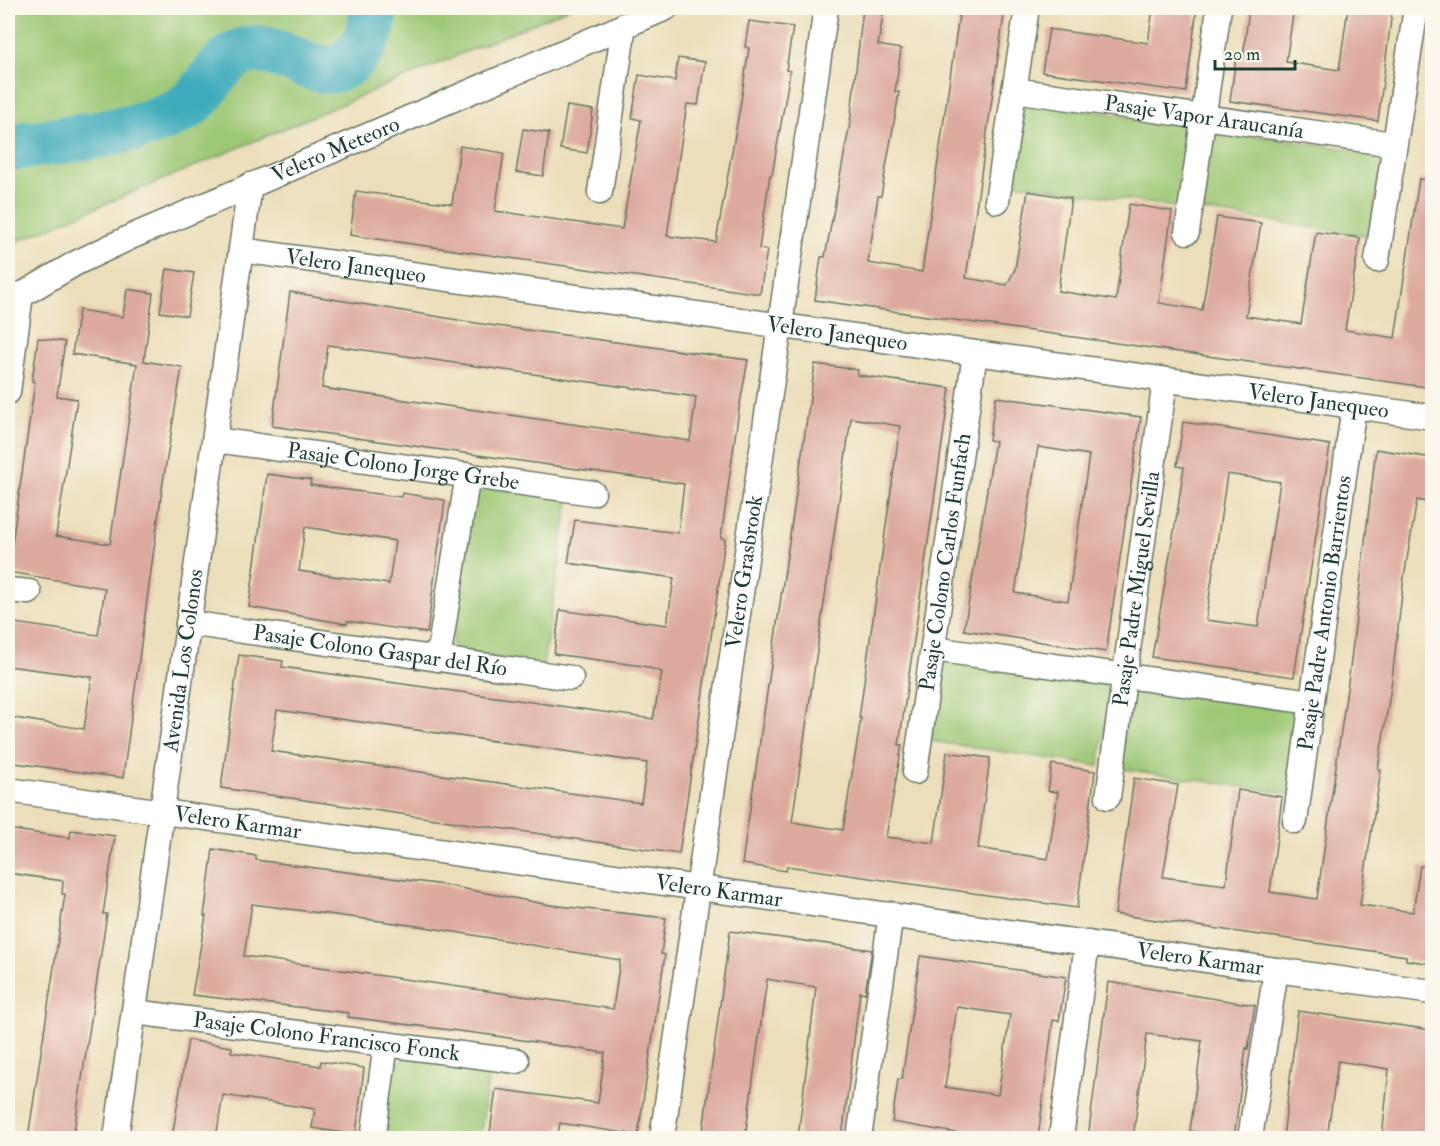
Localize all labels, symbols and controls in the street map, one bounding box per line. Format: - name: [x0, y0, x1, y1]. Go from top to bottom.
- scale bar: [1215, 33, 1294, 71]
- text: 20 m: [1224, 43, 1260, 66]
- street label: Pasaje Vapor Araucanía: [1103, 89, 1307, 145]
- street label: Velero Meteoro: [267, 110, 404, 189]
- street label: Velero Janequeo: [284, 242, 428, 290]
- street label: Velero Janequeo: [765, 310, 909, 357]
- street label: Velero Janequeo: [1246, 377, 1391, 425]
- street label: Pasaje Colono Carlos Funfach: [913, 431, 977, 693]
- street label: Pasaje Colono Jorge Grebe: [285, 436, 521, 496]
- street label: Pasaje Padre Miguel Sevilla: [1106, 469, 1167, 708]
- street label: Pasaje Padre Antonio Barrientos: [1291, 474, 1358, 752]
- street label: Velero Grasbrook: [719, 493, 769, 651]
- street label: Avenida Los Colonos: [156, 567, 210, 755]
- street label: Pasaje Colono Gaspar del Río: [251, 618, 509, 683]
- street label: Velero Karmar: [172, 800, 304, 846]
- street label: Velero Karmar: [654, 868, 785, 914]
- street label: Velero Karmar: [1135, 936, 1266, 982]
- street label: Pasaje Colono Francisco Fonck: [191, 1006, 462, 1068]

